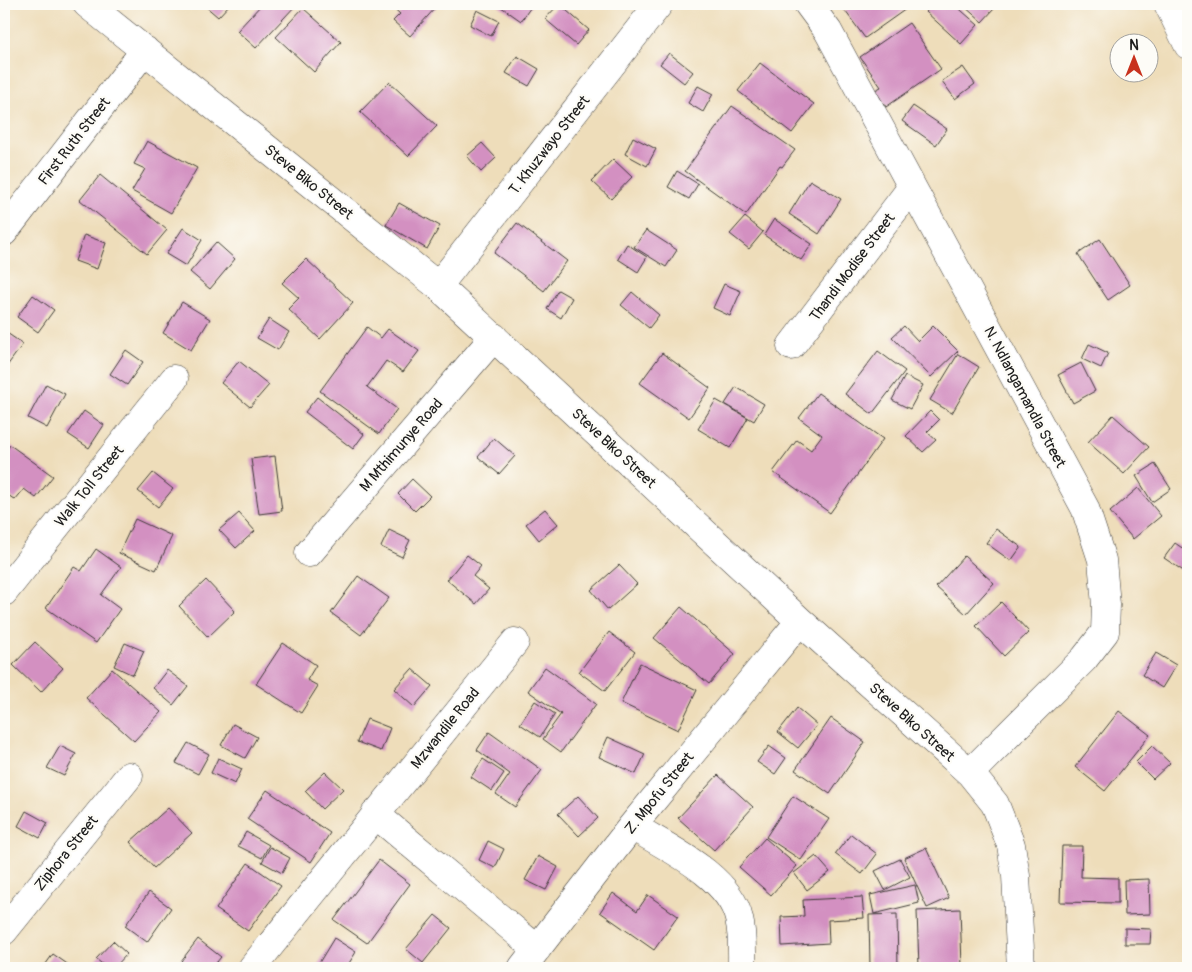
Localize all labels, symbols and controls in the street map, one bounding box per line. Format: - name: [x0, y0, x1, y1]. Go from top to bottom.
- north arrow: [1110, 32, 1160, 82]
- text: N: [1129, 37, 1139, 54]
- street label: T. Khuzwayo Street: [505, 91, 595, 199]
- street label: First Ruth Street: [34, 93, 115, 189]
- street label: Steve Biko Street: [260, 141, 358, 225]
- street label: Thandi Modise Street: [806, 209, 900, 325]
- street label: N. Ndlangamandla Street: [979, 323, 1070, 472]
- street label: M Mthimunye Road: [356, 395, 447, 496]
- street label: Steve Biko Street: [567, 404, 661, 493]
- street label: Walk Toll Street: [51, 441, 129, 531]
- street label: Steve Biko Street: [865, 679, 959, 767]
- street label: Mzwandile Road: [407, 684, 484, 773]
- street label: Z. Mpofu Street: [621, 748, 699, 838]
- street label: Ziphora Street: [30, 811, 103, 895]

